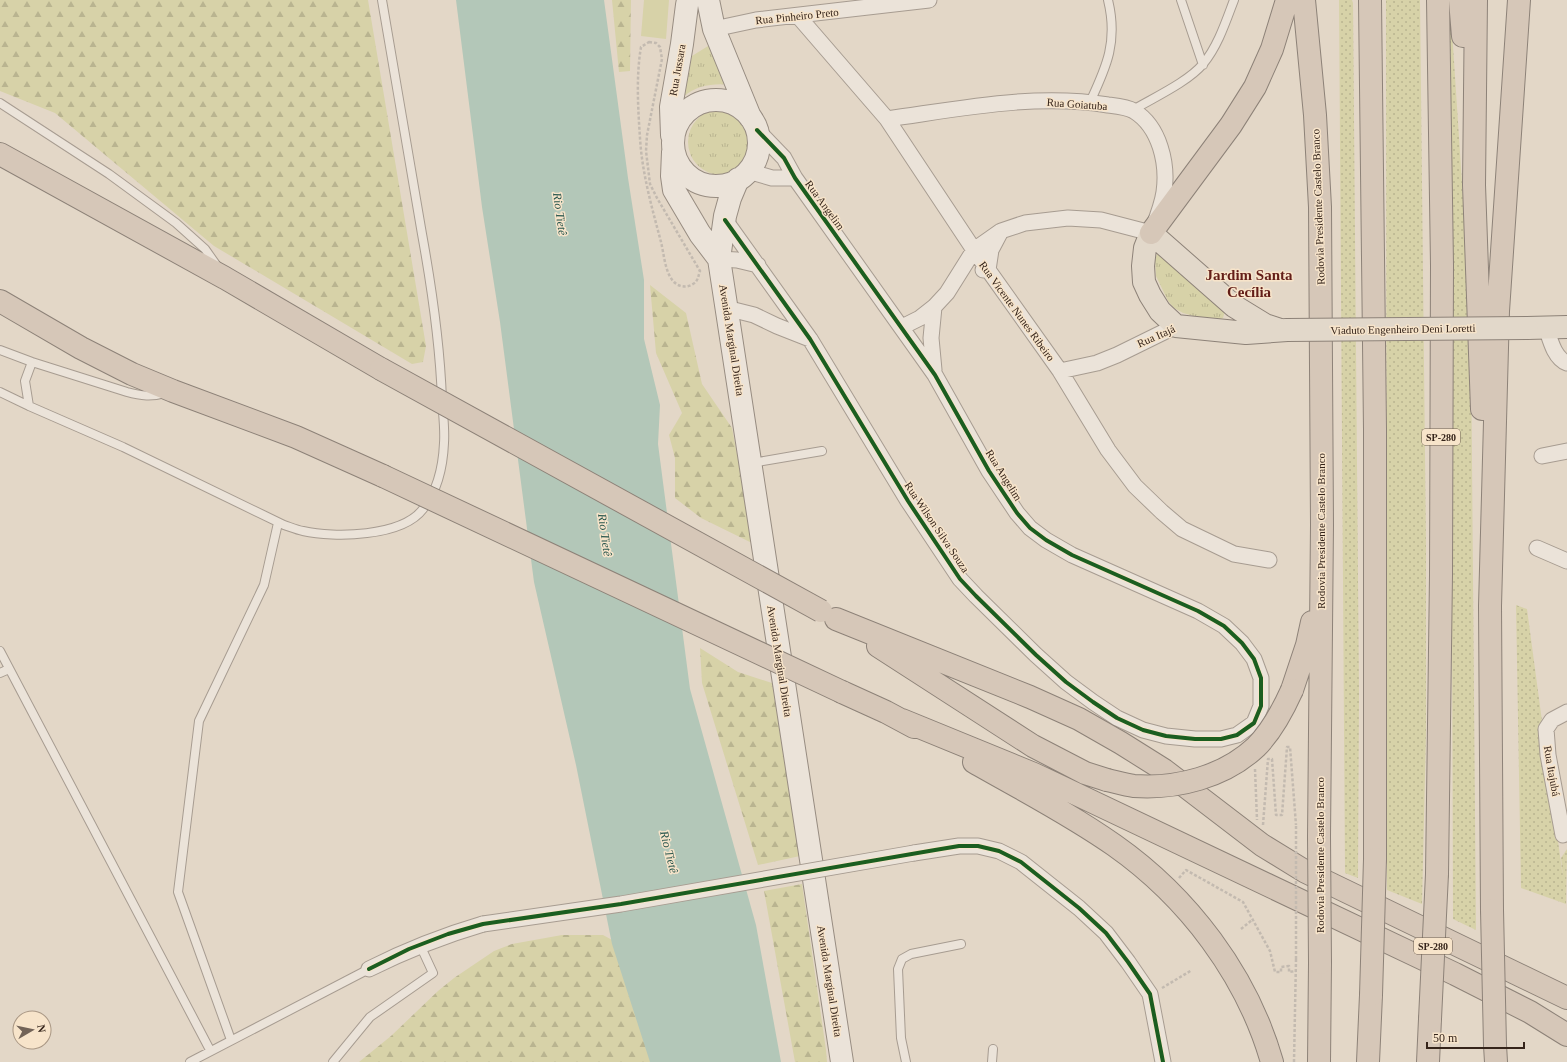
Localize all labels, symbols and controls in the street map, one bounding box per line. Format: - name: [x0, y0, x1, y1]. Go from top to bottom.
- street label: Rua Pinheiro Preto: [755, 6, 840, 26]
- street label: Rua Jussara: [667, 43, 687, 97]
- street label: Rua Goiatuba: [1046, 96, 1108, 112]
- street label: Rodovia Presidente Castelo Branco: [1309, 128, 1327, 285]
- street label: Rua Angelim: [803, 178, 847, 232]
- water label: Rio Tietê: [550, 191, 570, 237]
- street label: Rua Vicente Nunes Ribeiro: [977, 259, 1058, 364]
- district label: Jardim Santa Cecília: [1205, 267, 1293, 300]
- street label: Avenida Marginal Direita: [717, 283, 747, 397]
- street label: Rua Itajá: [1135, 322, 1177, 350]
- street label: Viaduto Engenheiro Deni Loretti: [1330, 322, 1476, 336]
- road number: SP-280: [1422, 429, 1460, 445]
- street label: Rua Angelim: [983, 447, 1025, 503]
- street label: Rodovia Presidente Castelo Branco: [1315, 452, 1327, 609]
- street label: Rua Wilson Silva Souza: [902, 479, 972, 575]
- water label: Rio Tietê: [595, 512, 615, 558]
- street label: Avenida Marginal Direita: [765, 604, 795, 718]
- street label: Rua Itajubá: [1542, 745, 1562, 797]
- street label: Rodovia Presidente Castelo Branco: [1314, 776, 1326, 933]
- water label: Rio Tietê: [657, 828, 681, 875]
- street label: Avenida Marginal Direita: [815, 924, 845, 1038]
- road number: SP-280: [1414, 938, 1452, 954]
- north arrow: [12, 1010, 52, 1050]
- text: N: [35, 1024, 48, 1033]
- scale bar: [1427, 1024, 1524, 1050]
- text: 50 m: [1433, 1031, 1458, 1045]

